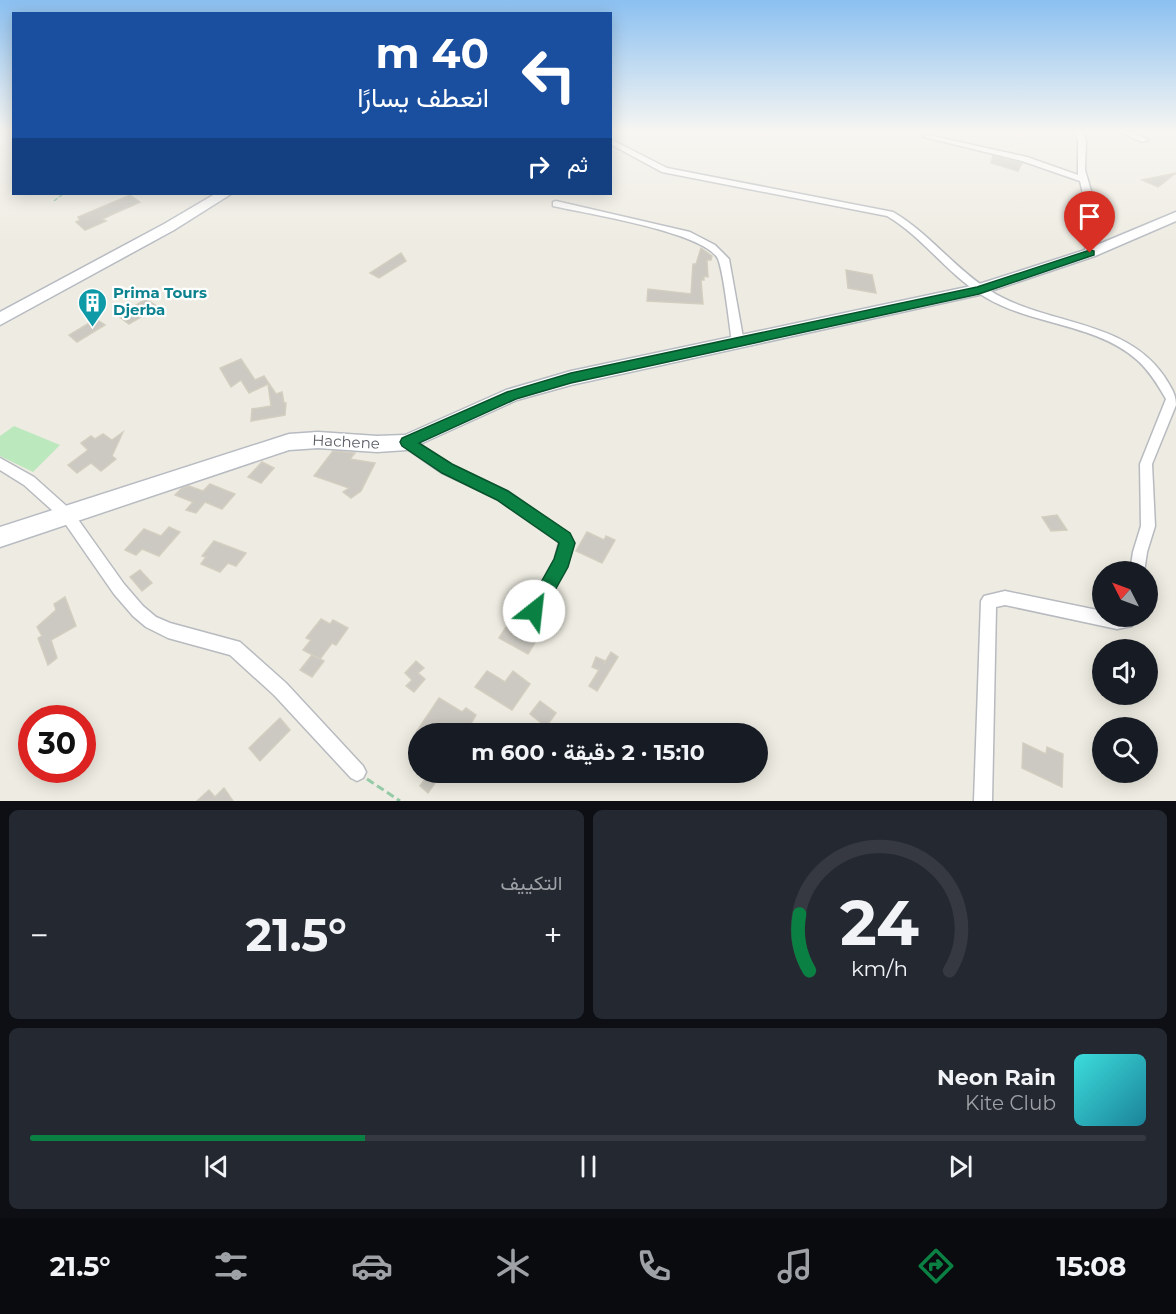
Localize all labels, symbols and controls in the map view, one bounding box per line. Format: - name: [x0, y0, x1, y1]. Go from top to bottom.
- text: 40 m: [376, 27, 489, 79]
- icon: left: [510, 36, 588, 114]
- text: انعطف يسارًا: [357, 81, 489, 114]
- icon: right: [522, 150, 555, 183]
- text: ثم: [567, 151, 588, 178]
- pin: [1064, 191, 1115, 253]
- icon: arrive: [1073, 200, 1106, 233]
- place label: Prima Tours Djerba: [113, 283, 207, 319]
- building icon: Prima Tours Djerba: [76, 286, 108, 328]
- street label: Hachene: [312, 430, 380, 453]
- north arrow: [1092, 561, 1158, 627]
- map controls: [1092, 561, 1158, 783]
- position arrow: [502, 579, 566, 643]
- button: sound: [1092, 639, 1158, 705]
- speed limit sign: 30: [18, 705, 96, 783]
- button: search: [1092, 717, 1158, 783]
- text: 15:10 · 2 دقيقة · 600 m: [471, 739, 705, 766]
- text: التكييف: [500, 871, 563, 895]
- text: 24: [840, 885, 919, 961]
- text: 21.5°: [246, 907, 347, 962]
- text: −: [30, 915, 49, 955]
- text: +: [544, 915, 563, 955]
- text: km/h: [851, 956, 908, 982]
- text: Neon Rain: [937, 1064, 1056, 1091]
- text: Kite Club: [965, 1091, 1056, 1115]
- icon: previous: [200, 1150, 233, 1183]
- icon: pause: [572, 1150, 605, 1183]
- icon: next: [944, 1150, 977, 1183]
- icon: filters: [210, 1245, 252, 1287]
- icon: car: [351, 1245, 393, 1287]
- icon: climate: [492, 1245, 534, 1287]
- icon: phone: [633, 1245, 675, 1287]
- icon: music: [774, 1245, 816, 1287]
- icon: directions: [915, 1245, 957, 1287]
- text: 21.5°: [50, 1250, 110, 1283]
- text: 15:08: [1057, 1250, 1126, 1283]

